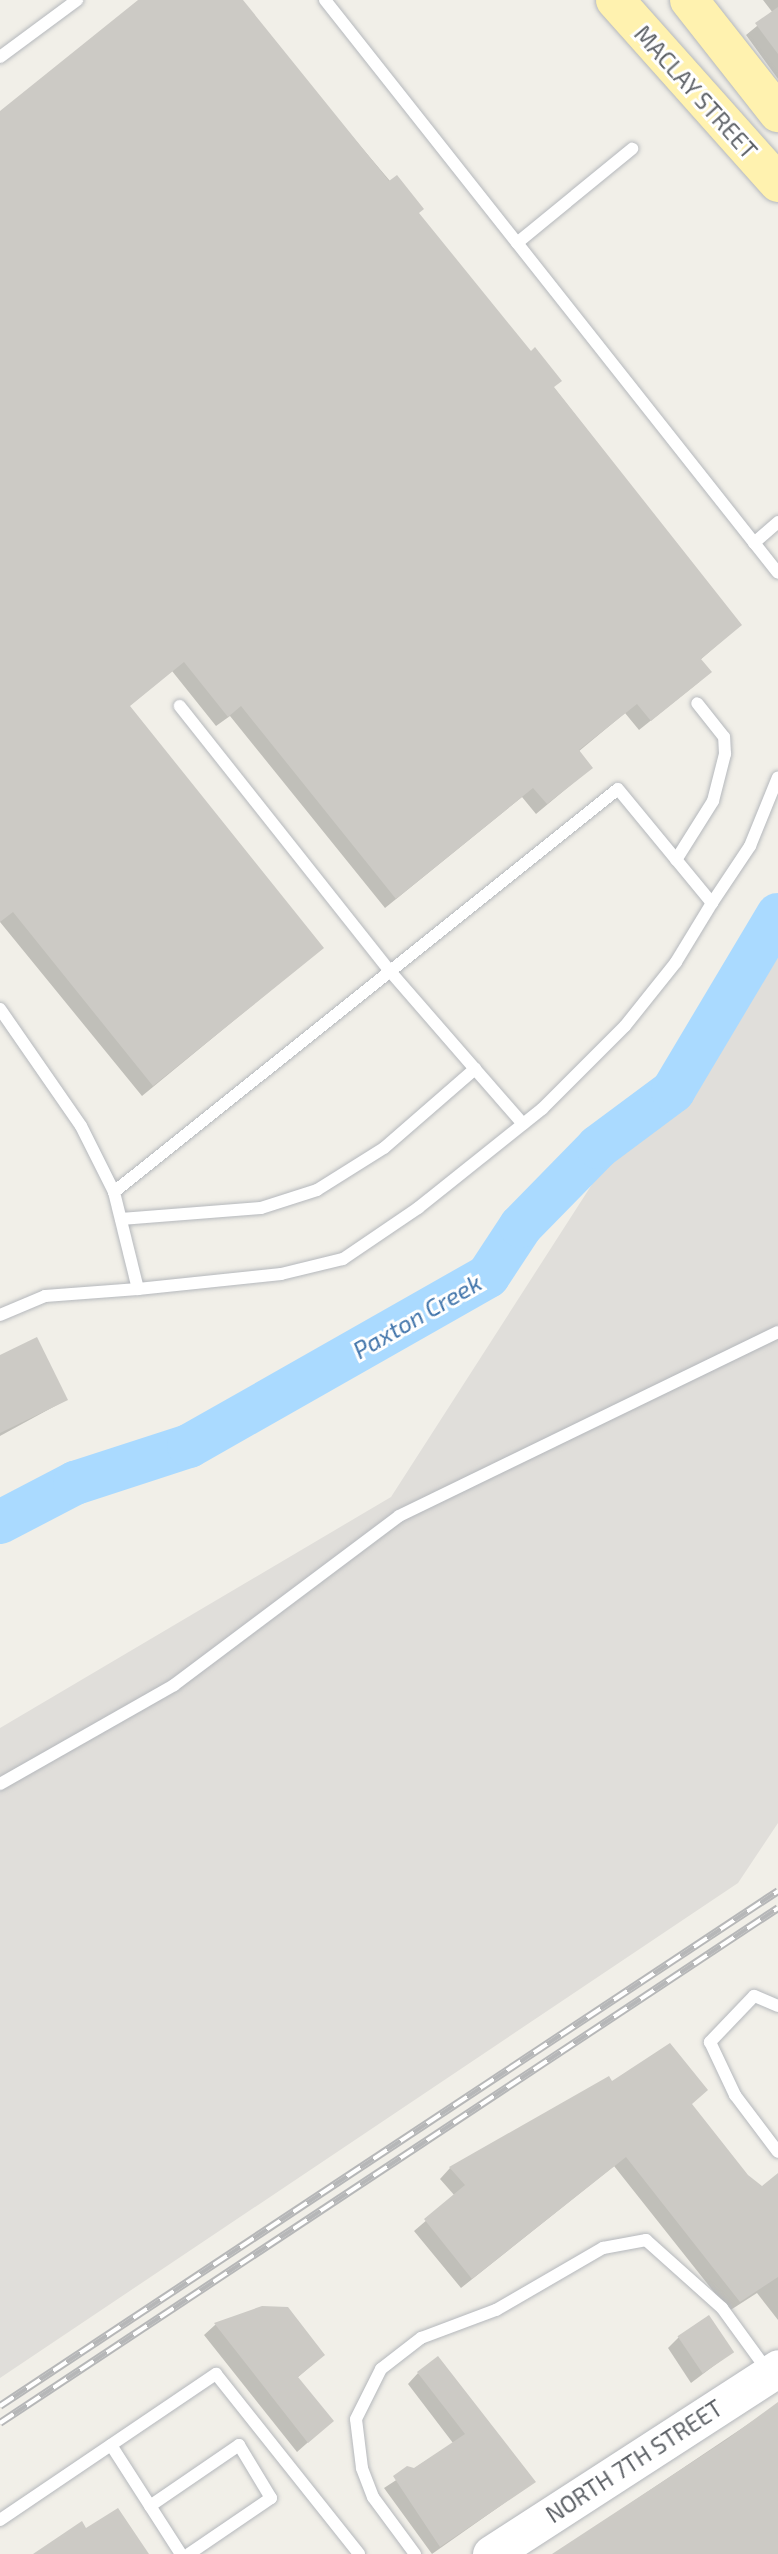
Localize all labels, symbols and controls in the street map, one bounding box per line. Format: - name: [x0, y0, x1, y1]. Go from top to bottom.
- street label: MACLAY STREET: [629, 20, 763, 164]
- water label: Paxton Creek: [348, 1268, 486, 1364]
- street label: NORTH 7TH STREET: [541, 2394, 727, 2528]

